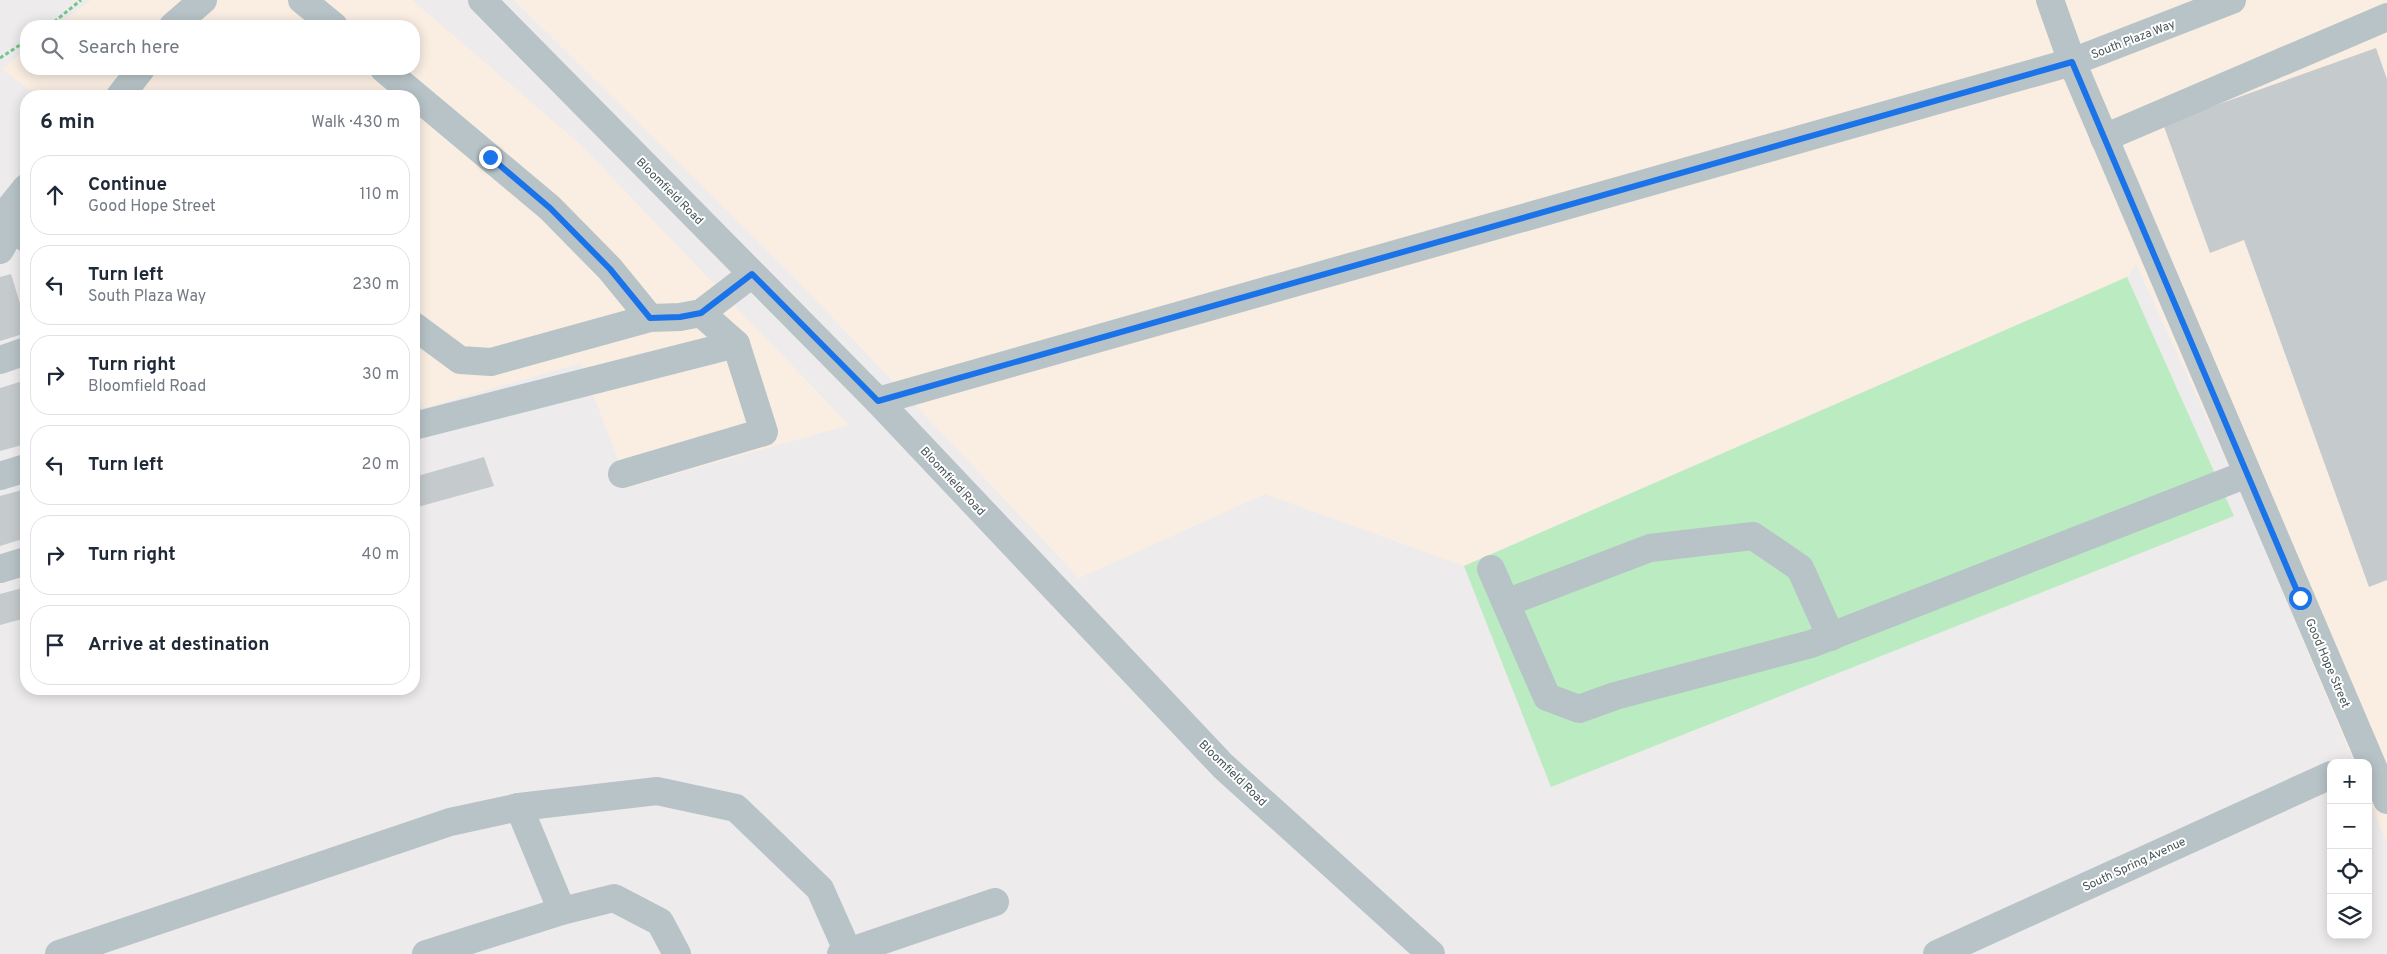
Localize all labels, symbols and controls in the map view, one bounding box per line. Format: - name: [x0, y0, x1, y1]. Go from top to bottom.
- street label: South Plaza Way: [2089, 17, 2178, 63]
- search box: [20, 20, 420, 75]
- icon: search: [38, 34, 66, 62]
- text: Search here: [78, 36, 180, 60]
- text: 6 min: [40, 109, 95, 136]
- text: Walk · 430 m: [311, 113, 400, 133]
- route end: [479, 146, 502, 169]
- street label: Bloomfield Road: [632, 155, 706, 229]
- text: Continue: [88, 173, 167, 197]
- icon: ahead: [41, 181, 69, 209]
- text: 110 m: [359, 185, 399, 205]
- text: Good Hope Street: [88, 197, 216, 217]
- text: Turn left: [88, 263, 164, 287]
- icon: left: [41, 271, 69, 299]
- text: 230 m: [352, 275, 399, 295]
- text: South Plaza Way: [88, 287, 206, 307]
- text: Turn right: [88, 353, 176, 377]
- icon: right: [41, 361, 69, 389]
- text: 30 m: [362, 365, 399, 385]
- text: Bloomfield Road: [88, 377, 206, 397]
- street label: Bloomfield Road: [916, 444, 988, 520]
- icon: left: [41, 451, 69, 479]
- text: Turn left: [88, 453, 164, 477]
- text: 20 m: [362, 455, 399, 475]
- icon: right: [41, 541, 69, 569]
- text: Turn right: [88, 543, 176, 567]
- text: 40 m: [361, 545, 399, 565]
- route start: [2289, 587, 2312, 610]
- street label: Good Hope Street: [2301, 616, 2353, 711]
- icon: arrive: [41, 631, 69, 659]
- text: Arrive at destination: [88, 633, 269, 657]
- street label: Bloomfield Road: [1195, 737, 1270, 810]
- map controls: [2327, 759, 2372, 939]
- button: +: [2327, 759, 2372, 804]
- button: −: [2327, 804, 2372, 849]
- street label: South Spring Avenue: [2080, 834, 2189, 896]
- button: locate: [2327, 849, 2372, 894]
- button: layers: [2327, 894, 2372, 939]

